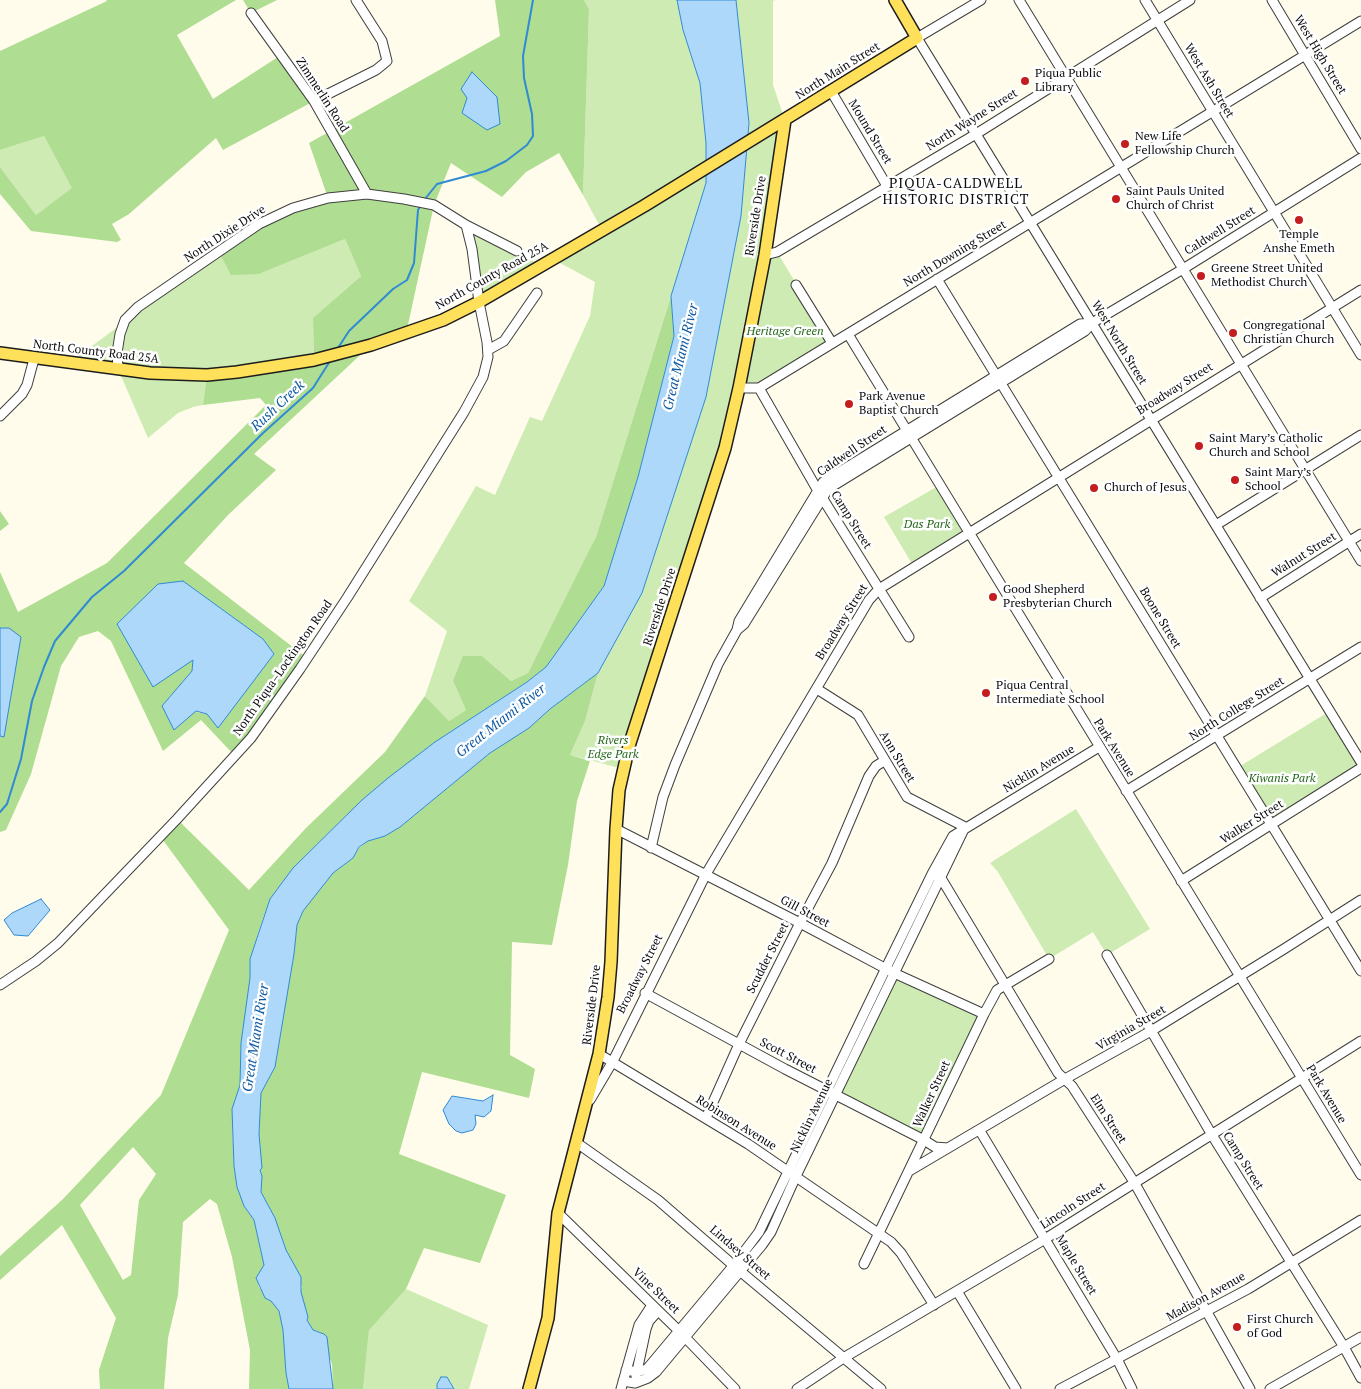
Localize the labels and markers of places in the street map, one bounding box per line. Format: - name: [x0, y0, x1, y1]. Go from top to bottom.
- place label: Piqua Public Library: [1035, 67, 1102, 95]
- marker: Piqua Public Library: [1019, 75, 1031, 87]
- place label: New Life Fellowship Church: [1135, 130, 1234, 158]
- marker: New Life Fellowship Church: [1119, 138, 1131, 150]
- place label: Saint Pauls United Church of Christ: [1126, 185, 1224, 213]
- marker: Saint Pauls United Church of Christ: [1110, 193, 1122, 205]
- marker: Temple Anshe Emeth: [1293, 214, 1305, 226]
- place label: Temple Anshe Emeth: [1263, 228, 1335, 256]
- place label: Greene Street United Methodist Church: [1211, 262, 1323, 290]
- marker: Greene Street United Methodist Church: [1195, 270, 1207, 282]
- place label: Congregational Christian Church: [1243, 319, 1334, 347]
- marker: Congregational Christian Church: [1227, 327, 1239, 339]
- place label: Park Avenue Baptist Church: [859, 390, 939, 418]
- marker: Park Avenue Baptist Church: [843, 398, 855, 410]
- place label: Saint Mary’s Catholic Church and School: [1209, 432, 1323, 460]
- marker: Saint Mary’s Catholic Church and School: [1193, 440, 1205, 452]
- place label: Saint Mary’s School: [1245, 466, 1311, 494]
- marker: Saint Mary’s School: [1229, 474, 1241, 486]
- place label: Church of Jesus: [1104, 481, 1187, 495]
- marker: Church of Jesus: [1088, 482, 1100, 494]
- place label: Good Shepherd Presbyterian Church: [1003, 583, 1112, 611]
- marker: Good Shepherd Presbyterian Church: [987, 591, 999, 603]
- place label: Piqua Central Intermediate School: [996, 679, 1105, 707]
- marker: Piqua Central Intermediate School: [980, 687, 992, 699]
- place label: First Church of God: [1247, 1313, 1313, 1341]
- marker: First Church of God: [1231, 1321, 1243, 1333]

